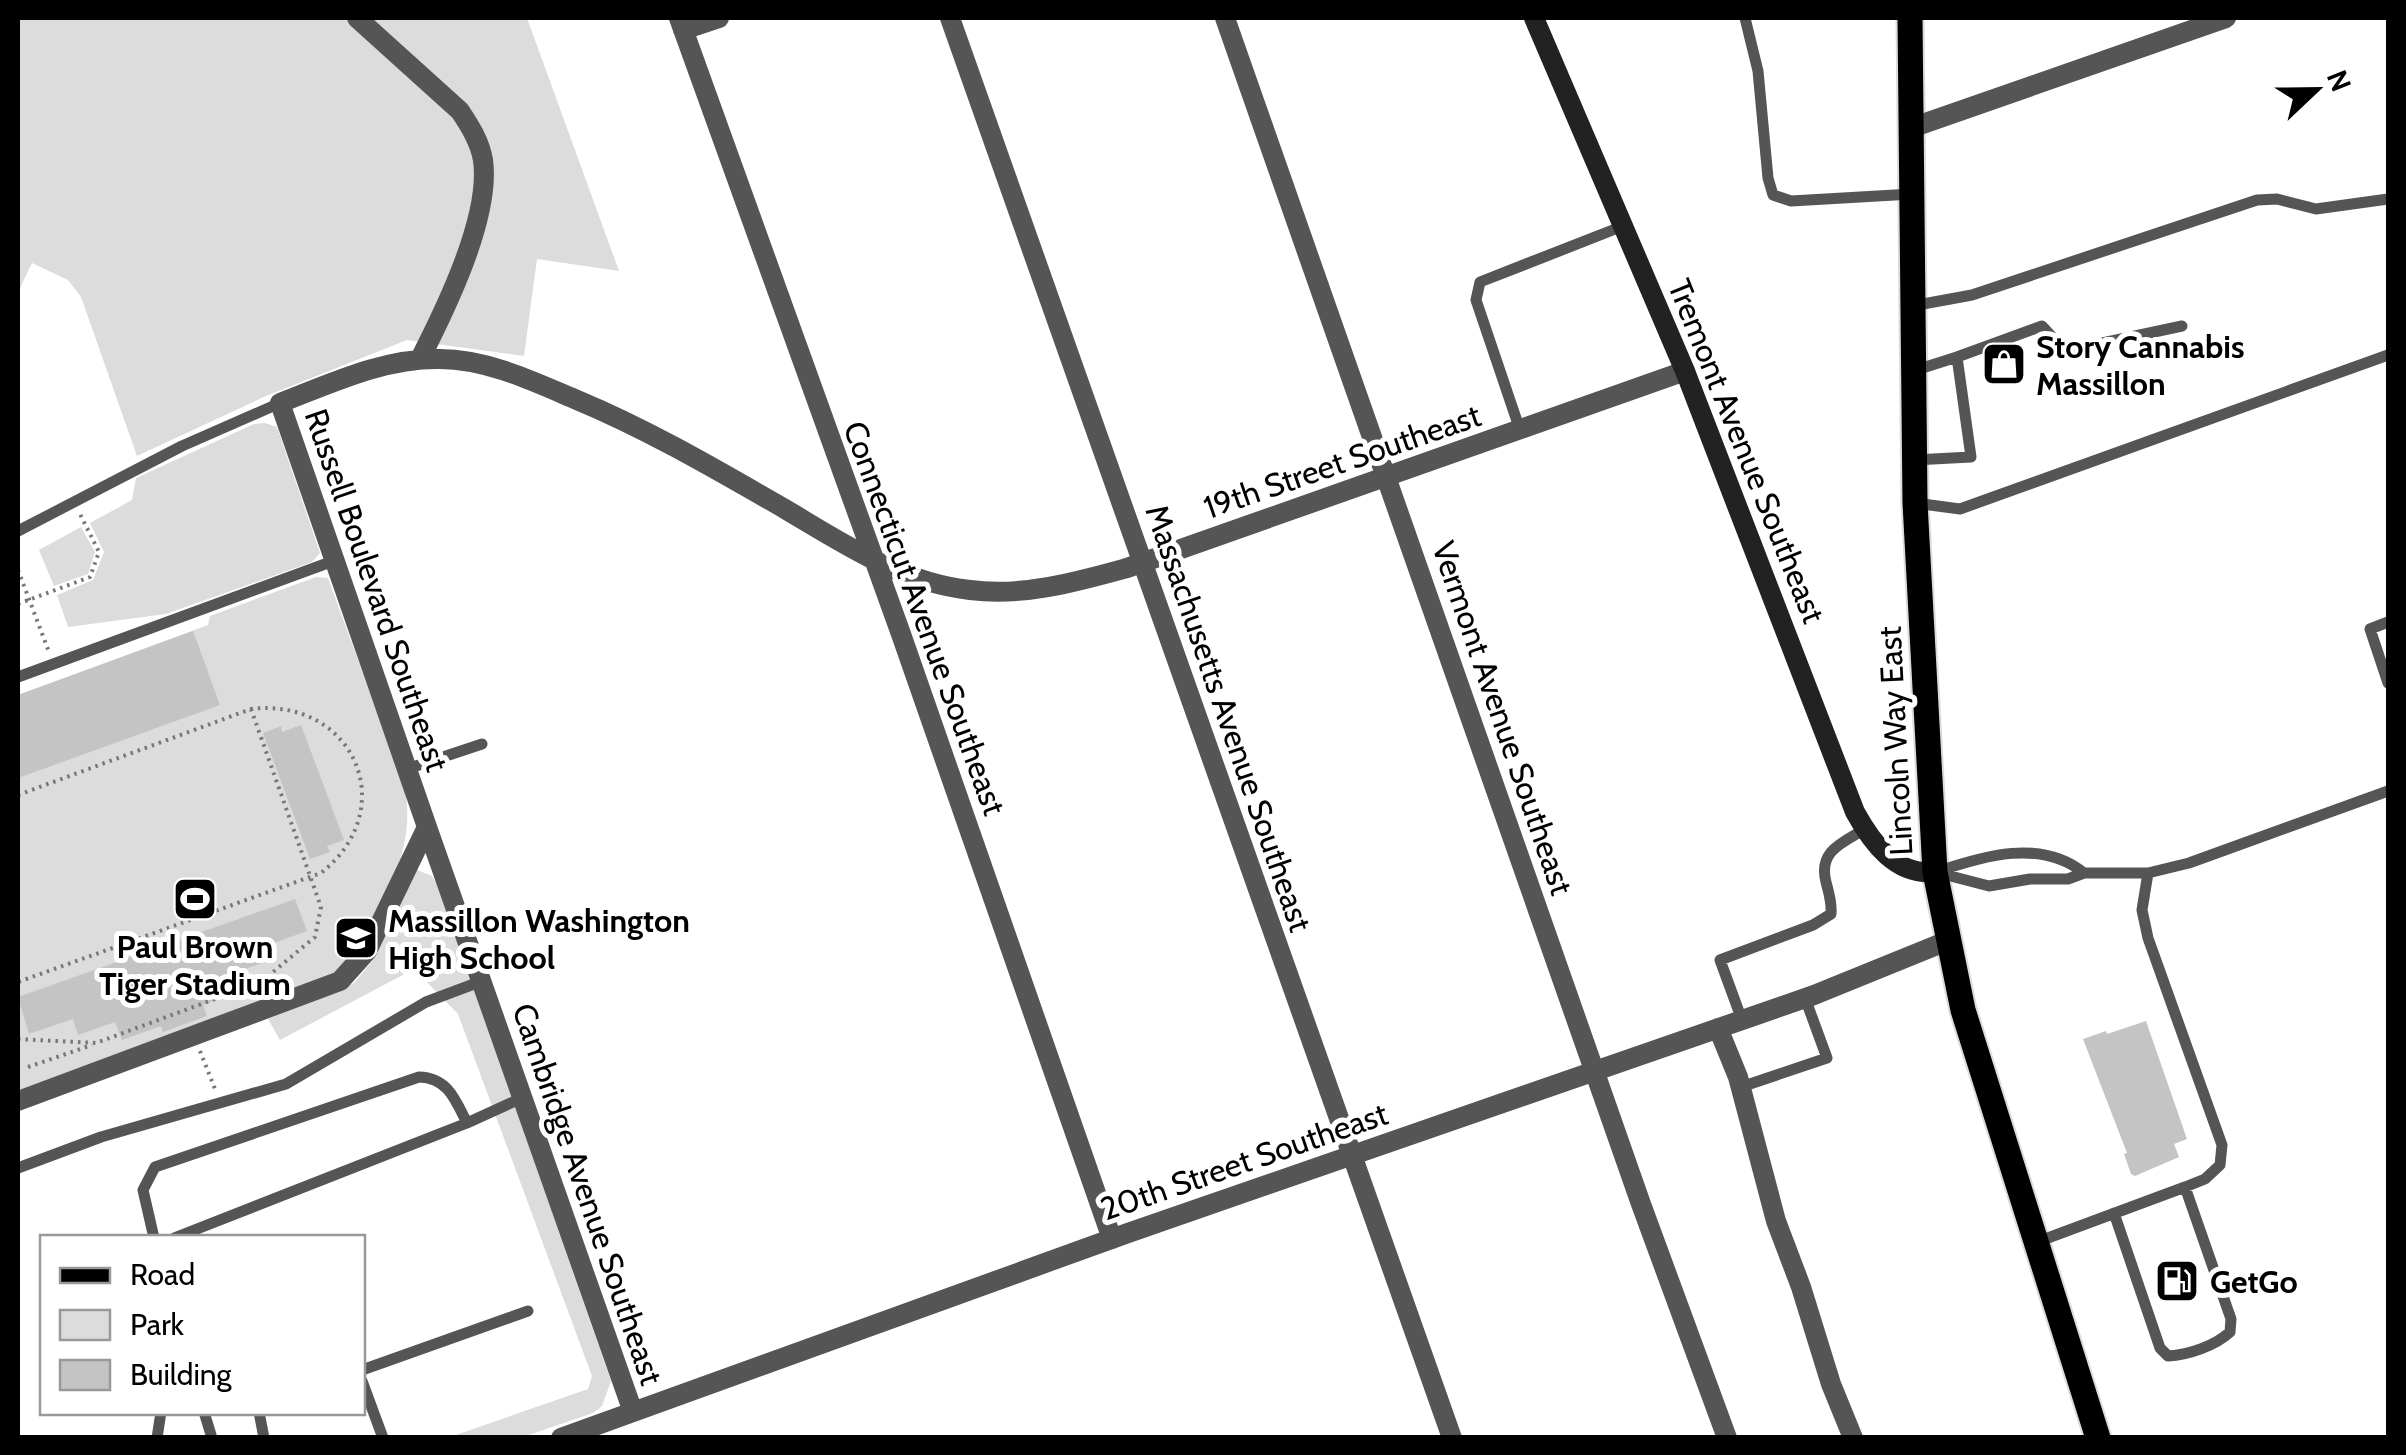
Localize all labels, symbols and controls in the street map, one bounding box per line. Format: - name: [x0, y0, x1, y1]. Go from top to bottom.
- north arrow: [2266, 40, 2366, 140]
- text: N: [2320, 65, 2359, 96]
- street label: Tremont Avenue Southeast: [1660, 273, 1834, 629]
- place label: Story Cannabis Massillon: [2036, 327, 2245, 403]
- shop icon: Story Cannabis Massillon: [1981, 341, 2027, 387]
- street label: 19th Street Southeast: [1198, 395, 1486, 527]
- street label: Russell Boulevard Southeast: [297, 404, 457, 776]
- street label: Connecticut Avenue Southeast: [836, 416, 1015, 820]
- street label: Massachusetts Avenue Southeast: [1137, 499, 1321, 937]
- street label: Vermont Avenue Southeast: [1424, 536, 1582, 900]
- street label: Lincoln Way East: [1870, 625, 1920, 857]
- sports icon: Paul Brown Tiger Stadium: [172, 876, 218, 922]
- place label: Massillon Washington High School: [388, 901, 690, 977]
- school or university icon: Massillon Washington High School: [333, 915, 379, 961]
- place label: Paul Brown Tiger Stadium: [99, 927, 291, 1003]
- street label: Cambridge Avenue Southeast: [504, 998, 672, 1390]
- street label: 20th Street Southeast: [1095, 1094, 1393, 1228]
- legend: [40, 1235, 365, 1415]
- text: Road: [130, 1256, 195, 1293]
- fuel station icon: GetGo: [2154, 1258, 2200, 1304]
- place label: GetGo: [2210, 1262, 2298, 1301]
- text: Park: [130, 1306, 185, 1343]
- text: Building: [130, 1356, 233, 1393]

